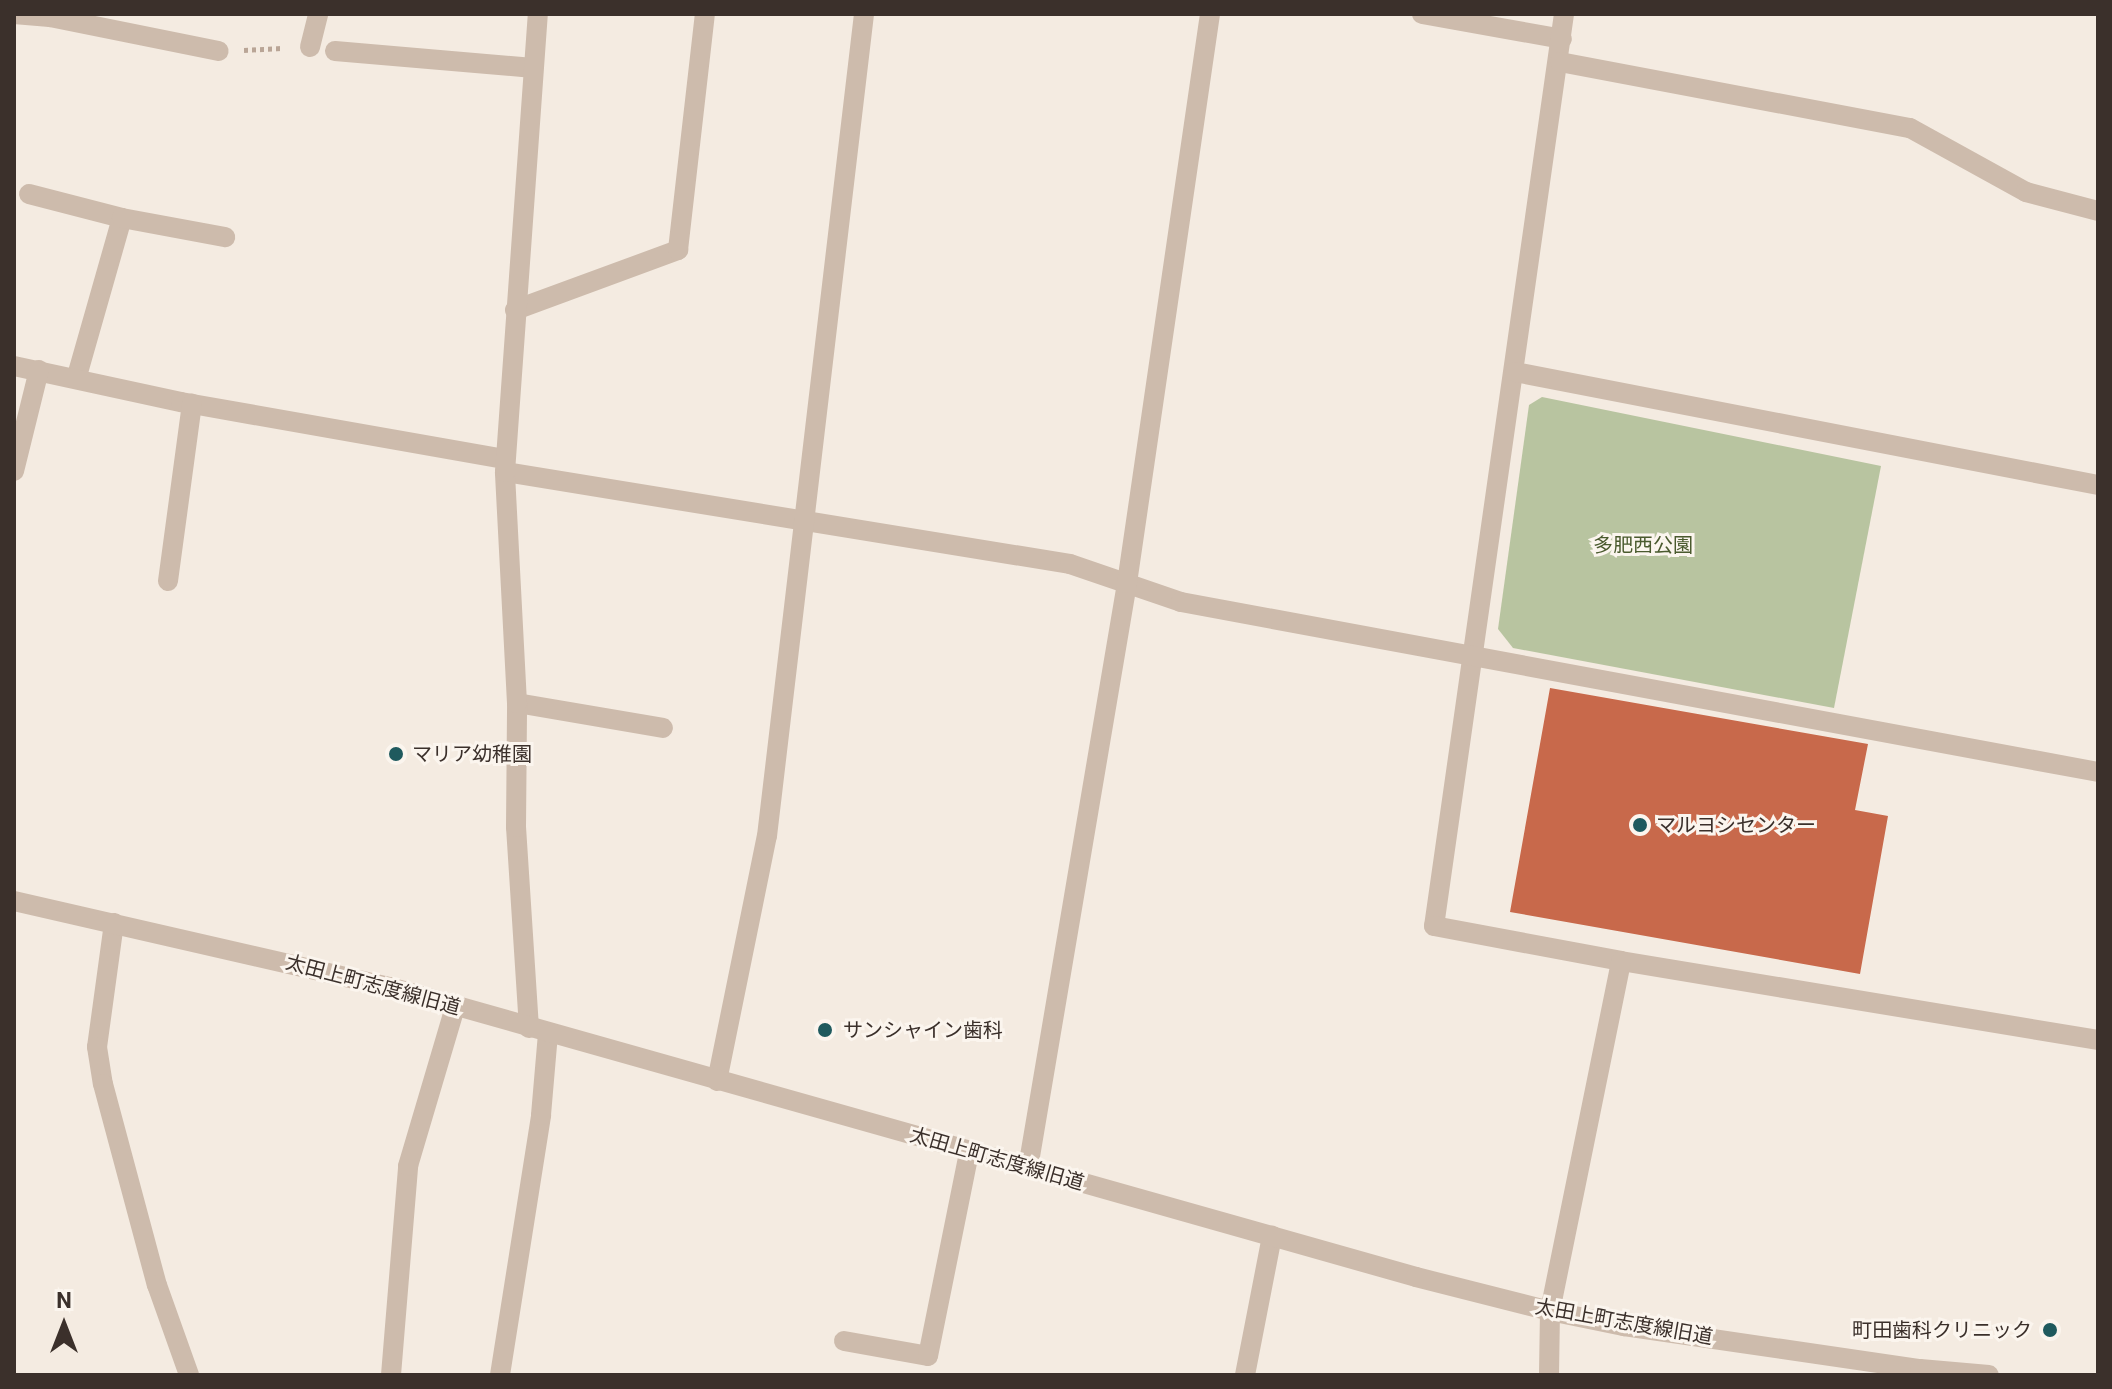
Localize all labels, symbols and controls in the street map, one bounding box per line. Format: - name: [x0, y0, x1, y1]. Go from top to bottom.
- park label: 多肥西公園: [1593, 533, 1693, 557]
- place label: マリア幼稚園: [412, 742, 532, 766]
- marker: マリア幼稚園: [387, 745, 405, 763]
- place label: マルヨシセンター: [1656, 813, 1816, 837]
- marker: マルヨシセンター: [1631, 816, 1649, 834]
- street label: 太田上町志度線旧道: [283, 950, 463, 1020]
- place label: サンシャイン歯科: [843, 1018, 1003, 1042]
- marker: サンシャイン歯科: [814, 1019, 836, 1041]
- street label: 太田上町志度線旧道: [907, 1123, 1087, 1195]
- north arrow: [24, 1285, 104, 1365]
- text: N: [56, 1288, 72, 1313]
- street label: 太田上町志度線旧道: [1533, 1295, 1715, 1349]
- place label: 町田歯科クリニック: [1852, 1318, 2032, 1342]
- marker: 町田歯科クリニック: [2039, 1319, 2061, 1341]

